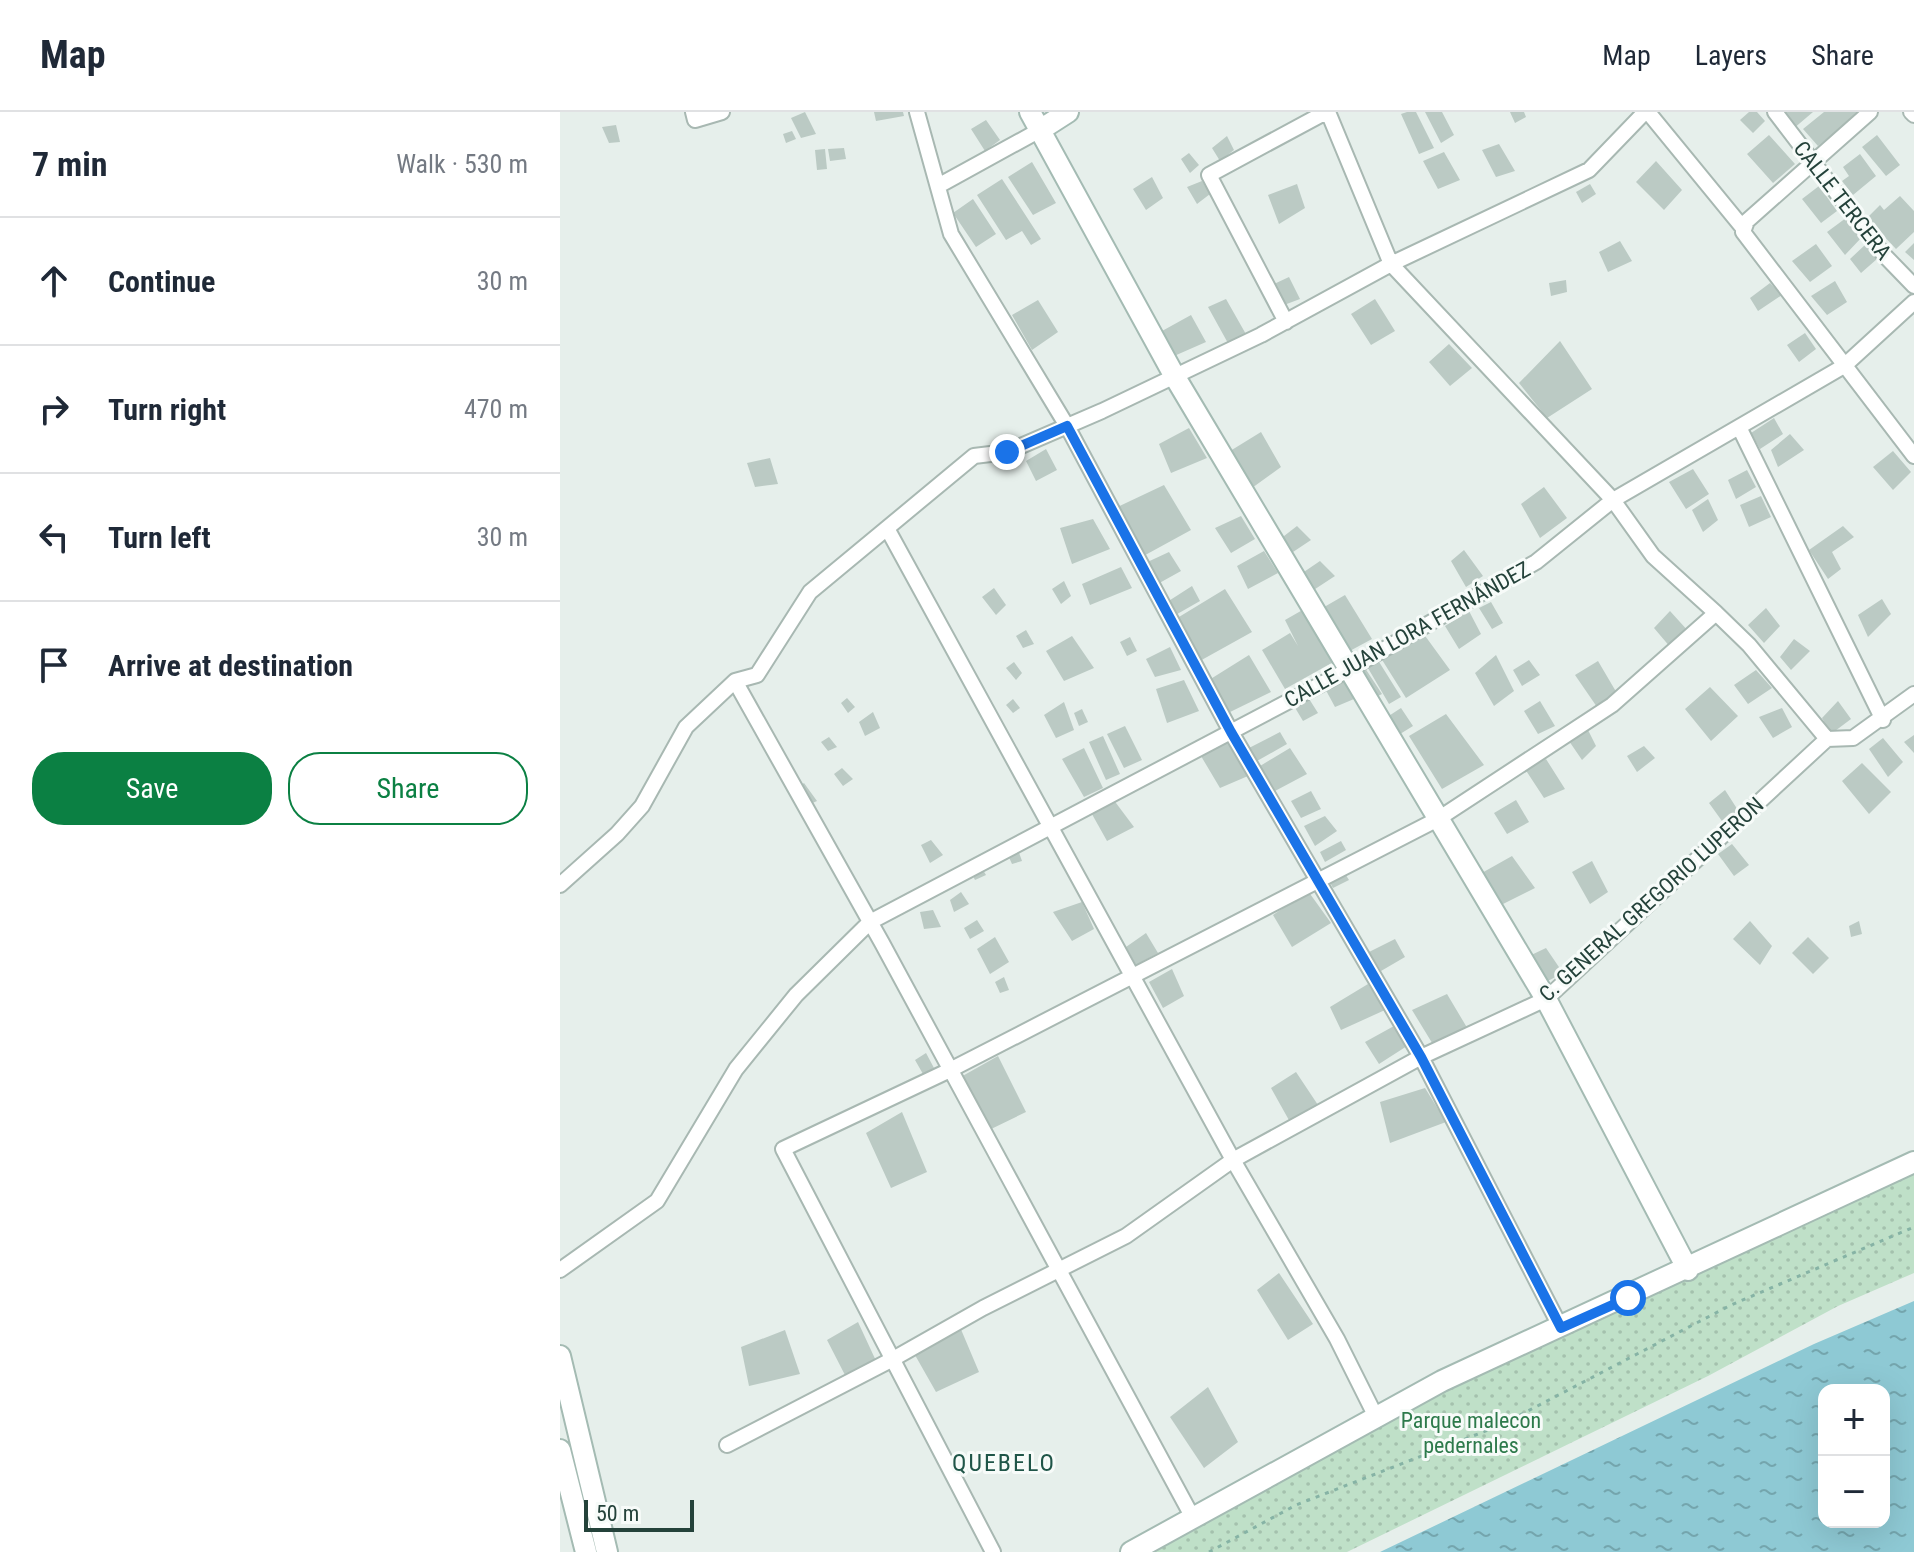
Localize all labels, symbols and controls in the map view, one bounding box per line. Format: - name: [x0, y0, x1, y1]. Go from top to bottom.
- text: Map: [40, 33, 106, 77]
- text: Map: [1602, 39, 1651, 72]
- text: Layers: [1695, 39, 1767, 72]
- text: Share: [1811, 39, 1874, 72]
- street label: CALLE TERCERA: [1789, 136, 1897, 265]
- text: 7 min: [32, 144, 108, 184]
- text: Walk · 530 m: [396, 149, 528, 179]
- icon: ahead: [32, 259, 76, 303]
- text: Continue: [108, 264, 215, 299]
- text: 30 m: [477, 266, 528, 296]
- icon: right: [32, 387, 76, 431]
- text: Turn right: [108, 392, 226, 427]
- text: 470 m: [464, 394, 528, 424]
- route end: [989, 434, 1025, 470]
- icon: left: [32, 515, 76, 559]
- text: Turn left: [108, 520, 211, 555]
- text: 30 m: [477, 522, 528, 552]
- street label: CALLE JUAN LORA FERNÁNDEZ: [1280, 556, 1534, 713]
- icon: arrive: [32, 643, 76, 687]
- text: Arrive at destination: [108, 648, 353, 683]
- button: Save: [32, 752, 272, 825]
- button: Share: [288, 752, 528, 825]
- street label: C. GENERAL GREGORIO LUPERON: [1534, 792, 1769, 1007]
- route start: [1610, 1280, 1646, 1316]
- map controls: [1818, 1384, 1890, 1528]
- button: +: [1818, 1384, 1890, 1456]
- park label: Parque malecon pedernales: [1401, 1408, 1541, 1458]
- district label: QUEBELO: [952, 1449, 1056, 1477]
- button: −: [1818, 1456, 1890, 1528]
- scale bar: [584, 1496, 694, 1532]
- text: 50 m: [596, 1501, 639, 1526]

